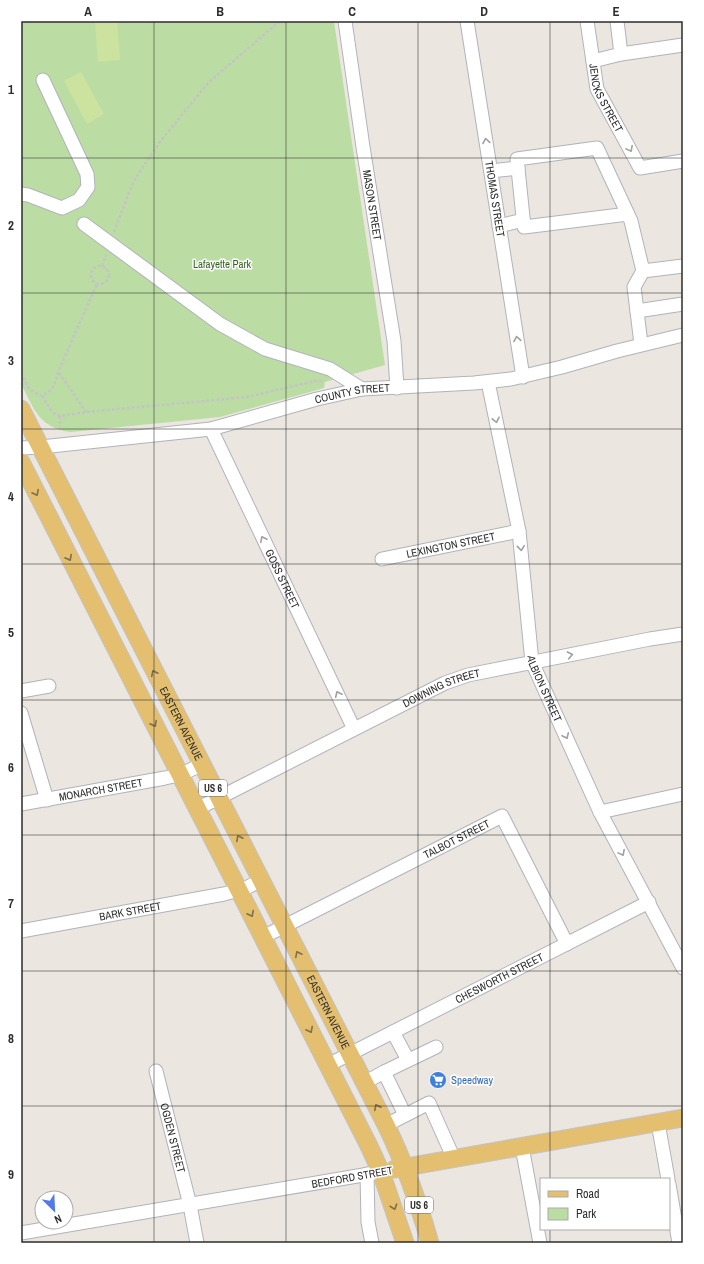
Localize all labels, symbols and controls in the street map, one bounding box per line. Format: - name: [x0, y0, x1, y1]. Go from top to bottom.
- text: A: [84, 3, 92, 20]
- text: B: [216, 3, 224, 20]
- text: C: [348, 3, 356, 20]
- text: D: [480, 3, 488, 20]
- text: E: [612, 3, 620, 20]
- street label: JENCKS STREET: [586, 63, 626, 135]
- text: 1: [8, 81, 14, 98]
- one-way arrow: [482, 138, 491, 144]
- one-way arrow: [625, 145, 632, 152]
- street label: THOMAS STREET: [482, 160, 508, 238]
- street label: MASON STREET: [360, 169, 385, 242]
- text: 2: [8, 217, 14, 234]
- park label: Lafayette Park: [193, 257, 252, 271]
- one-way arrow: [513, 336, 522, 342]
- text: 3: [8, 352, 14, 369]
- street label: COUNTY STREET: [313, 380, 391, 406]
- one-way arrow: [492, 417, 500, 424]
- text: 4: [8, 488, 14, 505]
- one-way arrow: [31, 489, 39, 496]
- street label: LEXINGTON STREET: [405, 529, 497, 561]
- one-way arrow: [260, 536, 268, 543]
- one-way arrow: [516, 545, 525, 551]
- street label: GOSS STREET: [262, 547, 303, 611]
- one-way arrow: [64, 554, 72, 561]
- text: 5: [8, 624, 14, 641]
- one-way arrow: [567, 651, 574, 659]
- street label: ALBION STREET: [524, 654, 565, 724]
- street label: DOWNING STREET: [400, 666, 481, 710]
- one-way arrow: [152, 669, 159, 677]
- street label: EASTERN AVENUE: [157, 684, 206, 763]
- one-way arrow: [335, 691, 343, 698]
- one-way arrow: [149, 720, 156, 727]
- one-way arrow: [561, 731, 569, 739]
- text: 6: [8, 759, 14, 776]
- street label: MONARCH STREET: [58, 775, 144, 804]
- road number: US 6: [199, 780, 227, 796]
- street label: TALBOT STREET: [421, 816, 493, 862]
- one-way arrow: [236, 835, 244, 842]
- one-way arrow: [618, 849, 625, 856]
- text: 7: [8, 895, 14, 912]
- street label: BARK STREET: [98, 898, 163, 924]
- one-way arrow: [246, 910, 254, 918]
- street label: CHESWORTH STREET: [453, 950, 546, 1006]
- one-way arrow: [296, 951, 303, 958]
- street label: EASTERN AVENUE: [304, 973, 353, 1051]
- one-way arrow: [305, 1026, 313, 1033]
- text: 8: [8, 1030, 14, 1047]
- supermarket icon: Speedway: [428, 1070, 448, 1090]
- place label: Speedway: [451, 1073, 494, 1087]
- street label: OGDEN STREET: [157, 1102, 189, 1175]
- one-way arrow: [374, 1104, 381, 1111]
- street label: BEDFORD STREET: [310, 1163, 394, 1191]
- text: 9: [8, 1166, 14, 1183]
- legend: [540, 1178, 670, 1230]
- text: Road: [576, 1186, 600, 1202]
- north arrow: [34, 1190, 74, 1230]
- road number: US 6: [405, 1197, 433, 1213]
- one-way arrow: [389, 1203, 397, 1210]
- text: Park: [576, 1206, 596, 1222]
- text: N: [52, 1211, 64, 1227]

